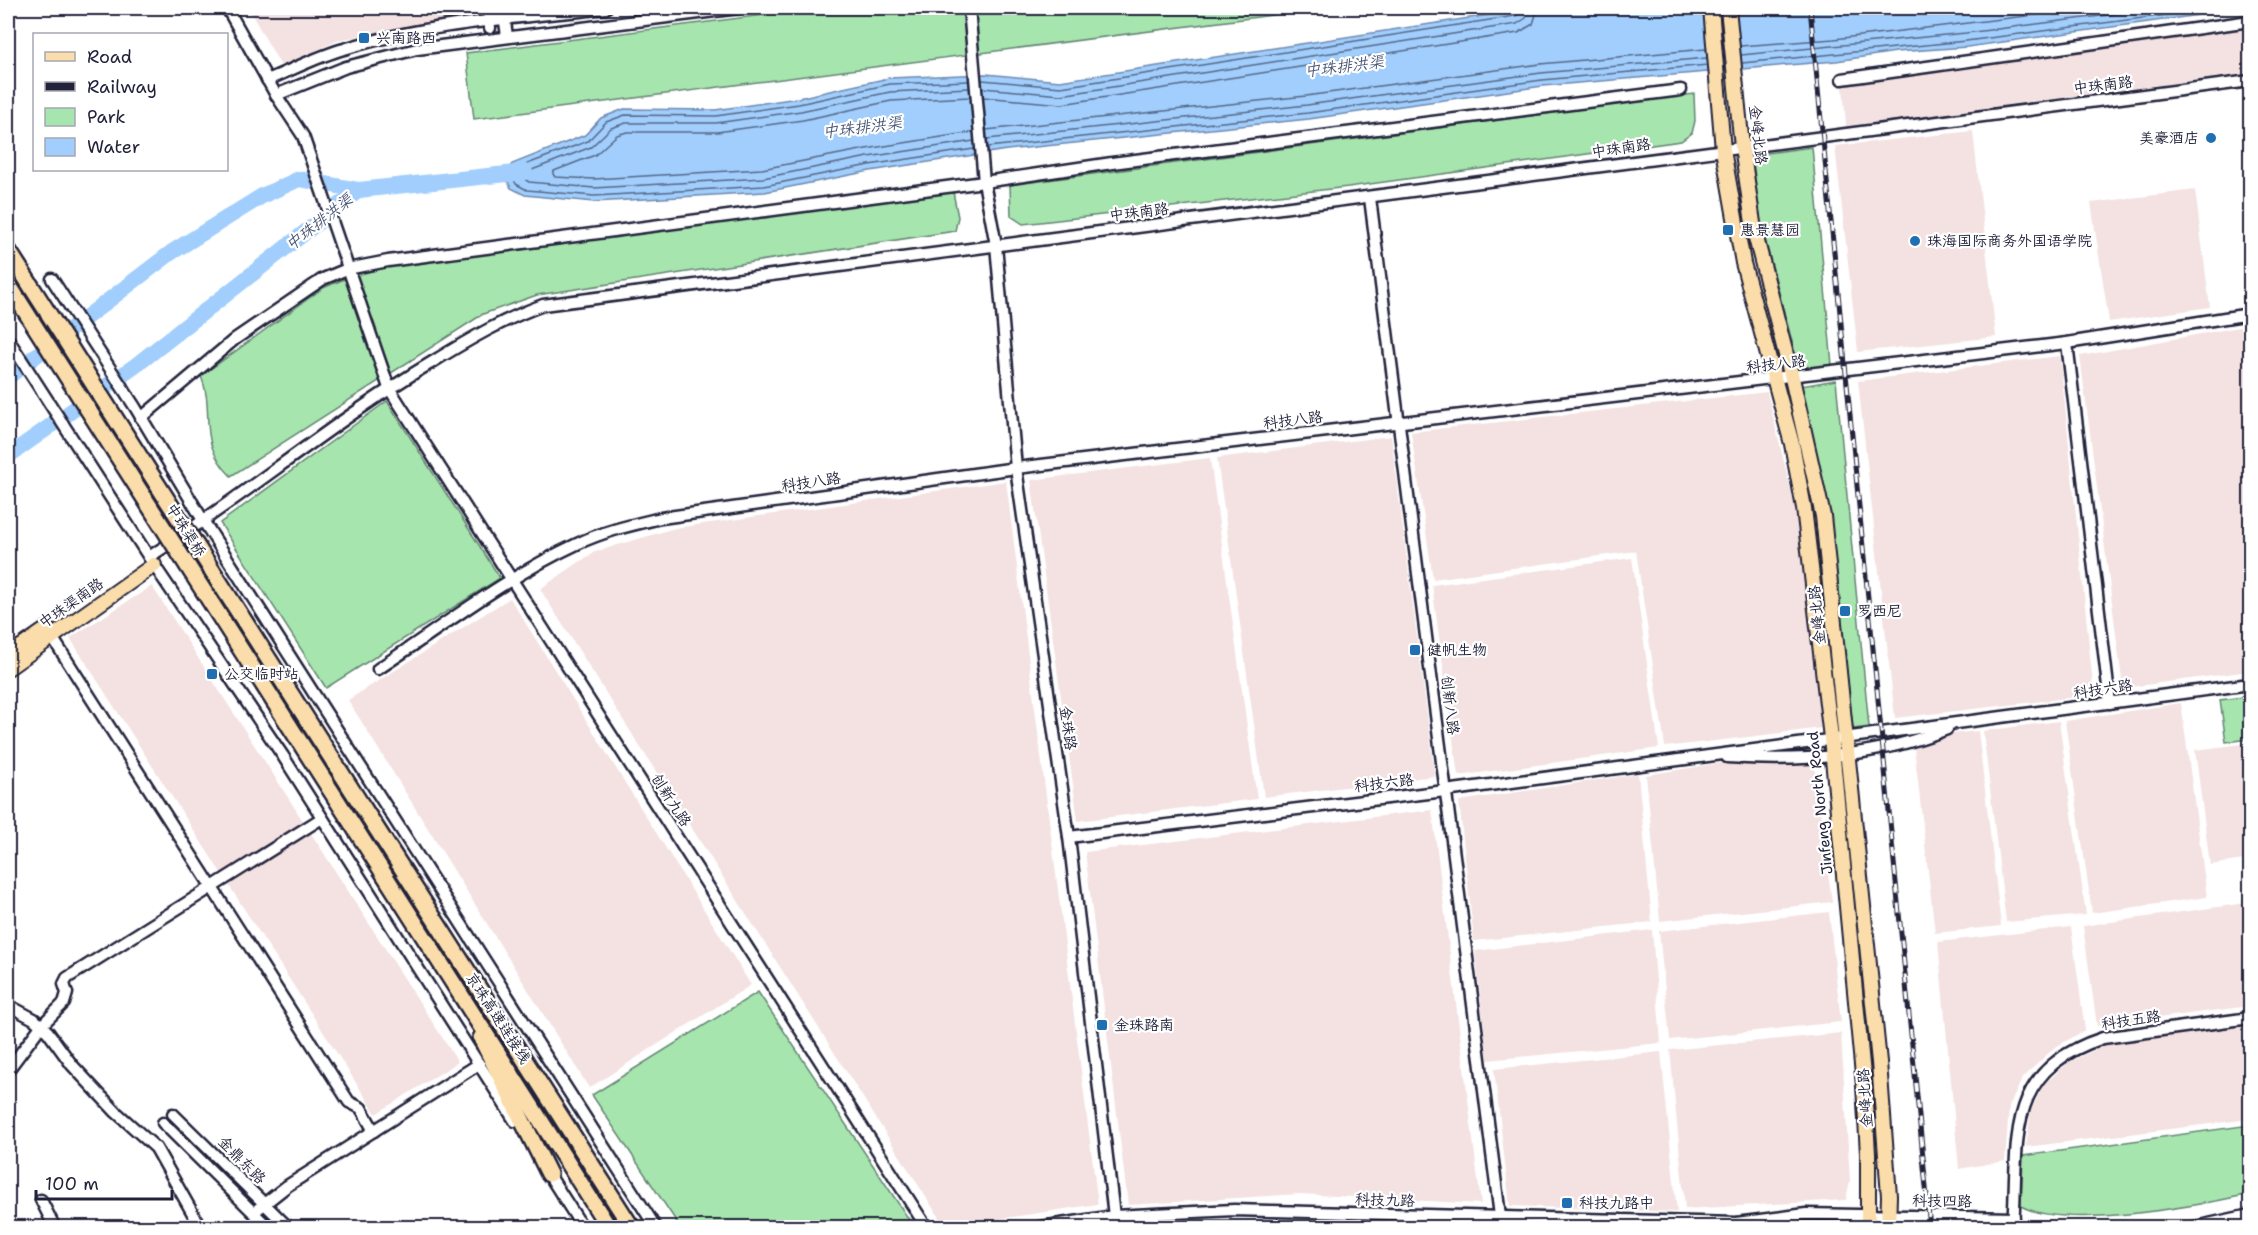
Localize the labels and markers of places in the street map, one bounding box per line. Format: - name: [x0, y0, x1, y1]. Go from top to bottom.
- place label: 兴南路西: [376, 28, 436, 48]
- marker: 兴南路西: [357, 31, 371, 45]
- place label: 美豪酒店: [2139, 128, 2199, 148]
- marker: 美豪酒店: [2204, 131, 2218, 145]
- place label: 惠景慧园: [1740, 220, 1800, 240]
- marker: 惠景慧园: [1721, 223, 1735, 237]
- place label: 珠海国际商务外国语学院: [1927, 231, 2092, 251]
- marker: 珠海国际商务外国语学院: [1908, 234, 1922, 248]
- place label: 罗西尼: [1857, 601, 1902, 621]
- marker: 罗西尼: [1838, 604, 1852, 618]
- place label: 健帆生物: [1427, 640, 1487, 660]
- marker: 健帆生物: [1408, 643, 1422, 657]
- place label: 公交临时站: [224, 664, 299, 684]
- marker: 公交临时站: [205, 667, 219, 681]
- place label: 金珠路南: [1114, 1015, 1174, 1035]
- marker: 金珠路南: [1095, 1018, 1109, 1032]
- place label: 科技九路中: [1579, 1193, 1654, 1213]
- marker: 科技九路中: [1560, 1196, 1574, 1210]

